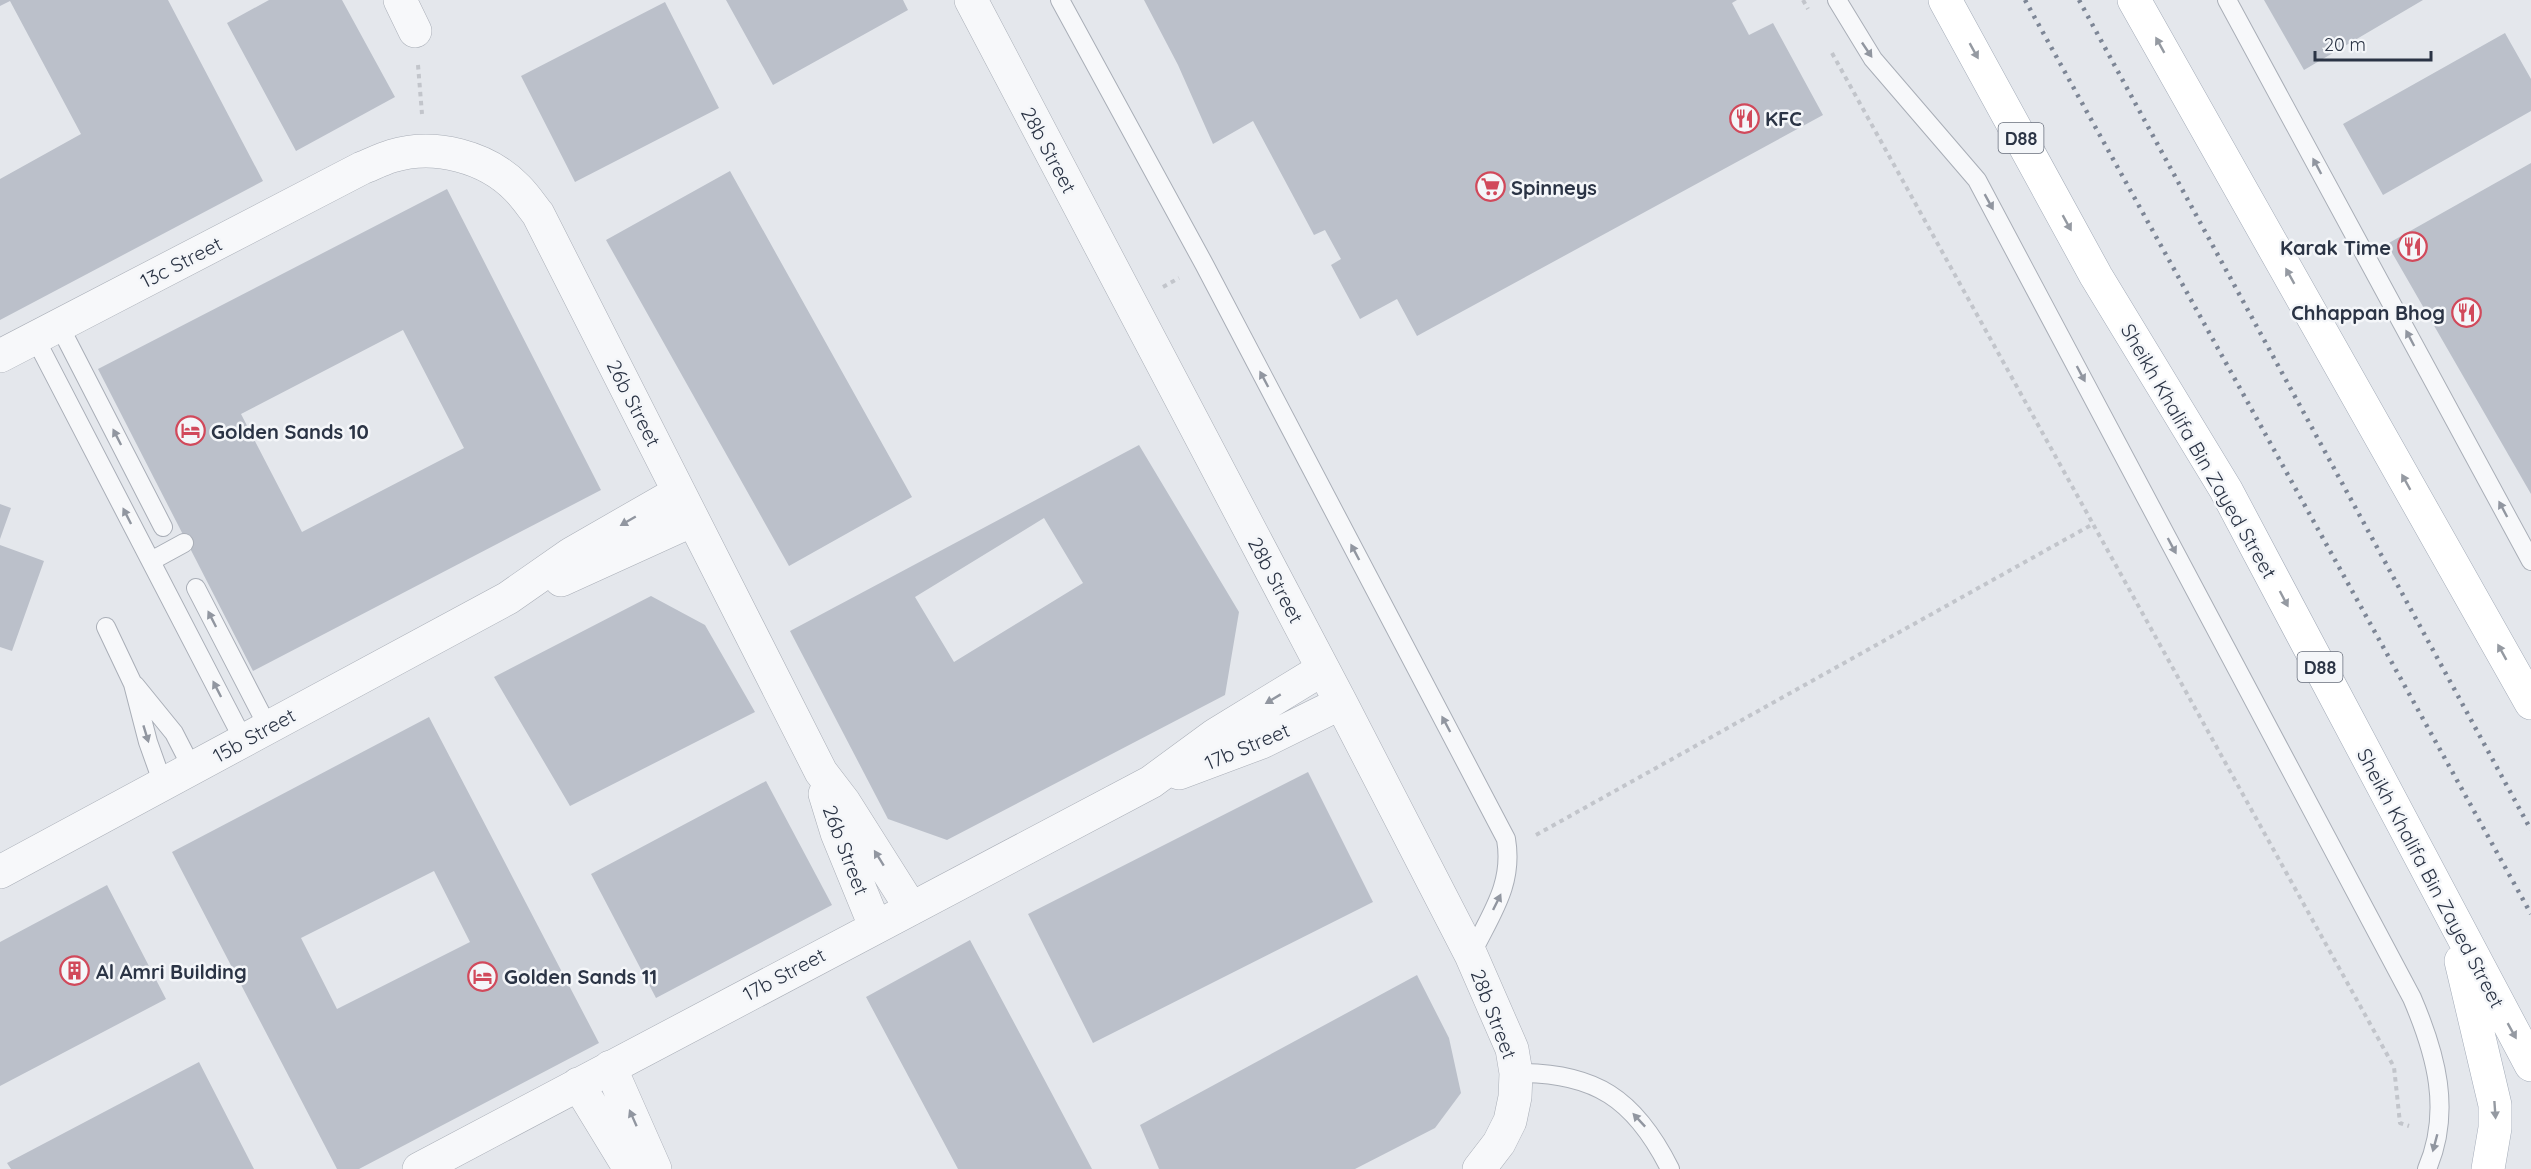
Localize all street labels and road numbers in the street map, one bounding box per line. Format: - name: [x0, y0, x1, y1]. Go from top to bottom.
- street label: 28b Street: [1016, 103, 1082, 198]
- road number: D88: [1998, 123, 2044, 153]
- street label: 13c Street: [136, 231, 226, 293]
- street label: Sheikh Khalifa Bin Zayed Street: [2116, 319, 2283, 583]
- street label: 26b Street: [602, 355, 667, 451]
- street label: 28b Street: [1243, 533, 1309, 628]
- road number: D88: [2298, 652, 2342, 682]
- street label: 15b Street: [208, 702, 300, 768]
- street label: 17b Street: [1201, 717, 1293, 775]
- street label: Sheikh Khalifa Bin Zayed Street: [2352, 744, 2510, 1012]
- street label: 26b Street: [817, 802, 875, 899]
- street label: 17b Street: [738, 942, 830, 1006]
- street label: 28b Street: [1465, 966, 1523, 1063]

